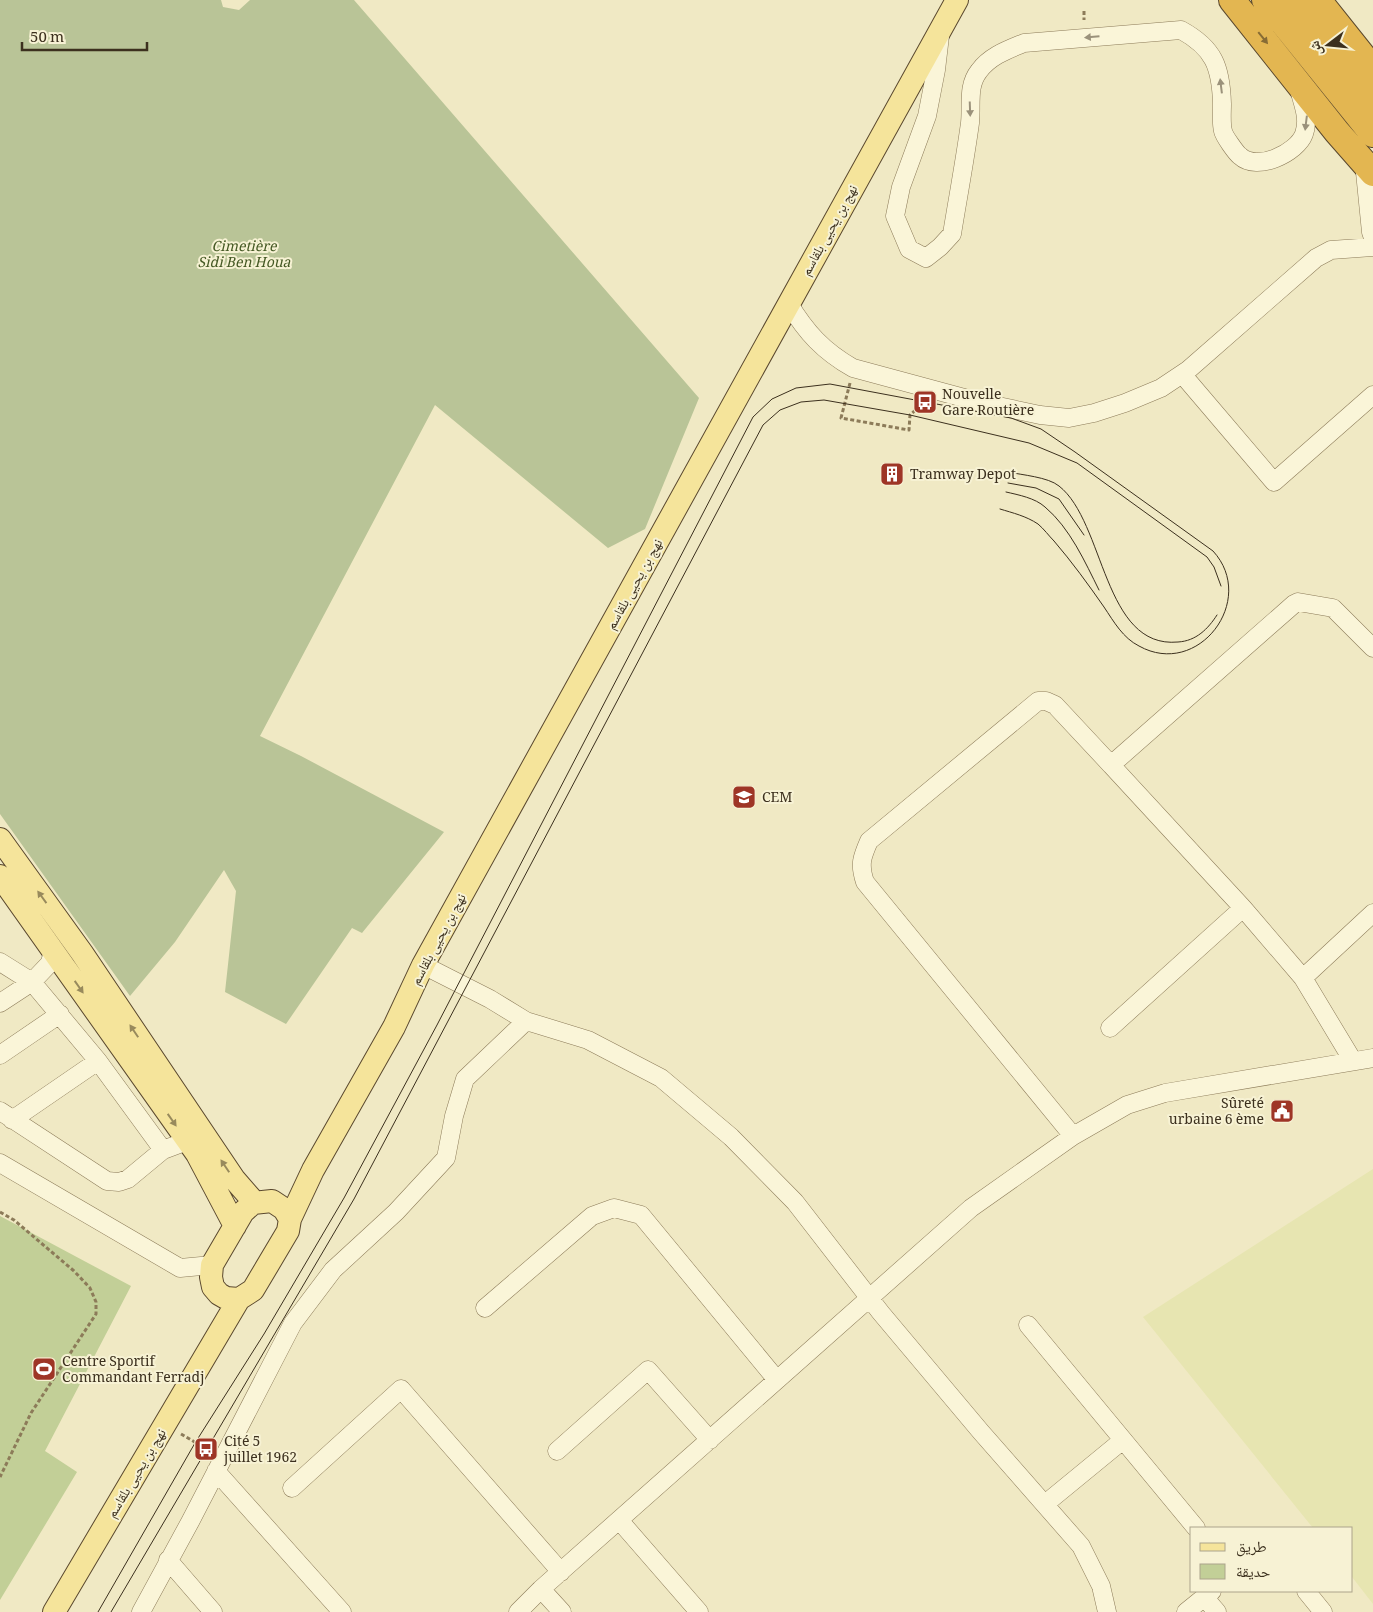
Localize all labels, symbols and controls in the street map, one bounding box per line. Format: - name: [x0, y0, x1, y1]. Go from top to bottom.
- scale bar: [22, 20, 148, 52]
- north arrow: [1303, 20, 1353, 70]
- text: 50 m: [30, 26, 64, 52]
- one-way arrow: [1258, 31, 1269, 44]
- one-way arrow: [1083, 34, 1099, 42]
- text: ش: [1304, 37, 1331, 58]
- one-way arrow: [1217, 78, 1225, 94]
- one-way arrow: [966, 102, 974, 118]
- one-way arrow: [1302, 115, 1310, 131]
- street label: نهج بن يحيى بلقاسم: [796, 181, 866, 281]
- park label: Cimetière Sidi Ben Houa: [198, 236, 292, 276]
- place label: Nouvelle Gare Routière: [942, 384, 1034, 424]
- bus stop icon: Nouvelle Gare Routière: [912, 389, 938, 415]
- building icon: Tramway Depot: [879, 461, 905, 487]
- place label: Tramway Depot: [910, 464, 1016, 488]
- street label: نهج بن يحيى بلقاسم: [601, 535, 671, 635]
- school or university icon: CEM: [731, 784, 757, 810]
- place label: CEM: [762, 787, 792, 811]
- street label: نهج بن يحيى بلقاسم: [405, 889, 474, 990]
- one-way arrow: [36, 891, 47, 904]
- one-way arrow: [74, 980, 84, 994]
- one-way arrow: [129, 1024, 139, 1038]
- place label: Sûreté urbaine 6 ème: [1169, 1093, 1264, 1133]
- public building icon: Sûreté urbaine 6 ème: [1269, 1098, 1295, 1124]
- one-way arrow: [167, 1113, 177, 1127]
- one-way arrow: [220, 1159, 230, 1172]
- place label: Centre Sportif Commandant Ferradj: [62, 1351, 204, 1391]
- sports icon: Centre Sportif Commandant Ferradj: [31, 1356, 57, 1382]
- street label: نهج بن يحيى بلقاسم: [101, 1424, 174, 1524]
- place label: Cité 5 juillet 1962: [223, 1431, 297, 1471]
- bus stop icon: Cité 5 juillet 1962: [193, 1436, 219, 1462]
- legend: [1190, 1527, 1353, 1592]
- text: طريق: [1236, 1536, 1267, 1562]
- text: حديقة: [1236, 1561, 1271, 1587]

